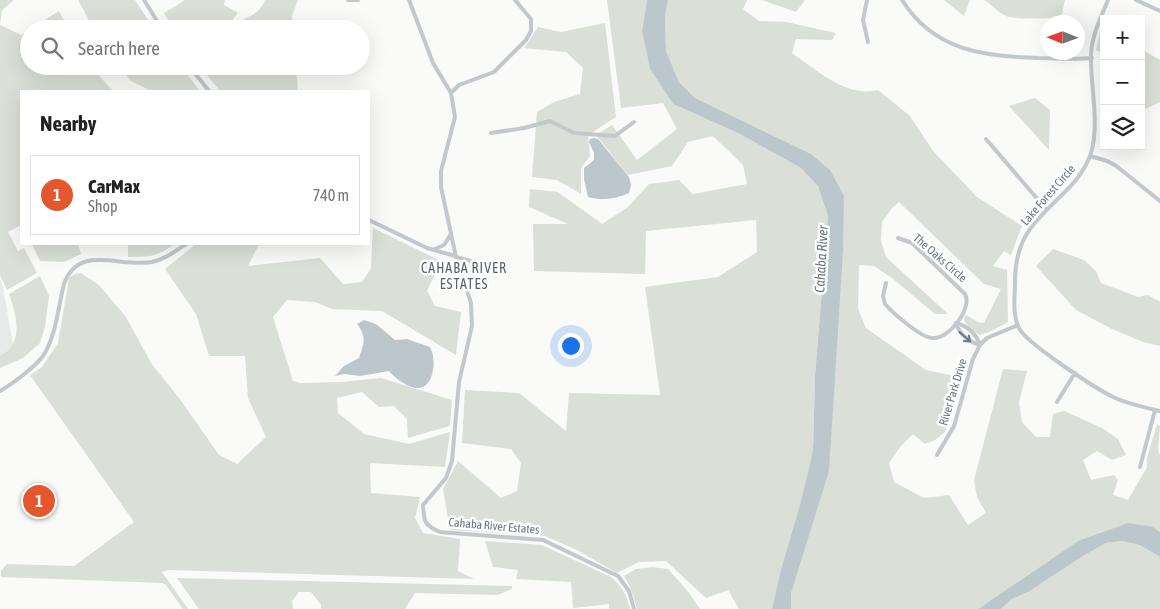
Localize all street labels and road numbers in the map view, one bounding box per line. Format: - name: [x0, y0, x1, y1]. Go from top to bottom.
- street label: Lake Forest Circle: [1018, 162, 1078, 228]
- street label: The Oaks Circle: [910, 231, 970, 285]
- street label: River Park Drive: [936, 357, 970, 427]
- street label: Cahaba River Estates: [448, 515, 540, 537]

